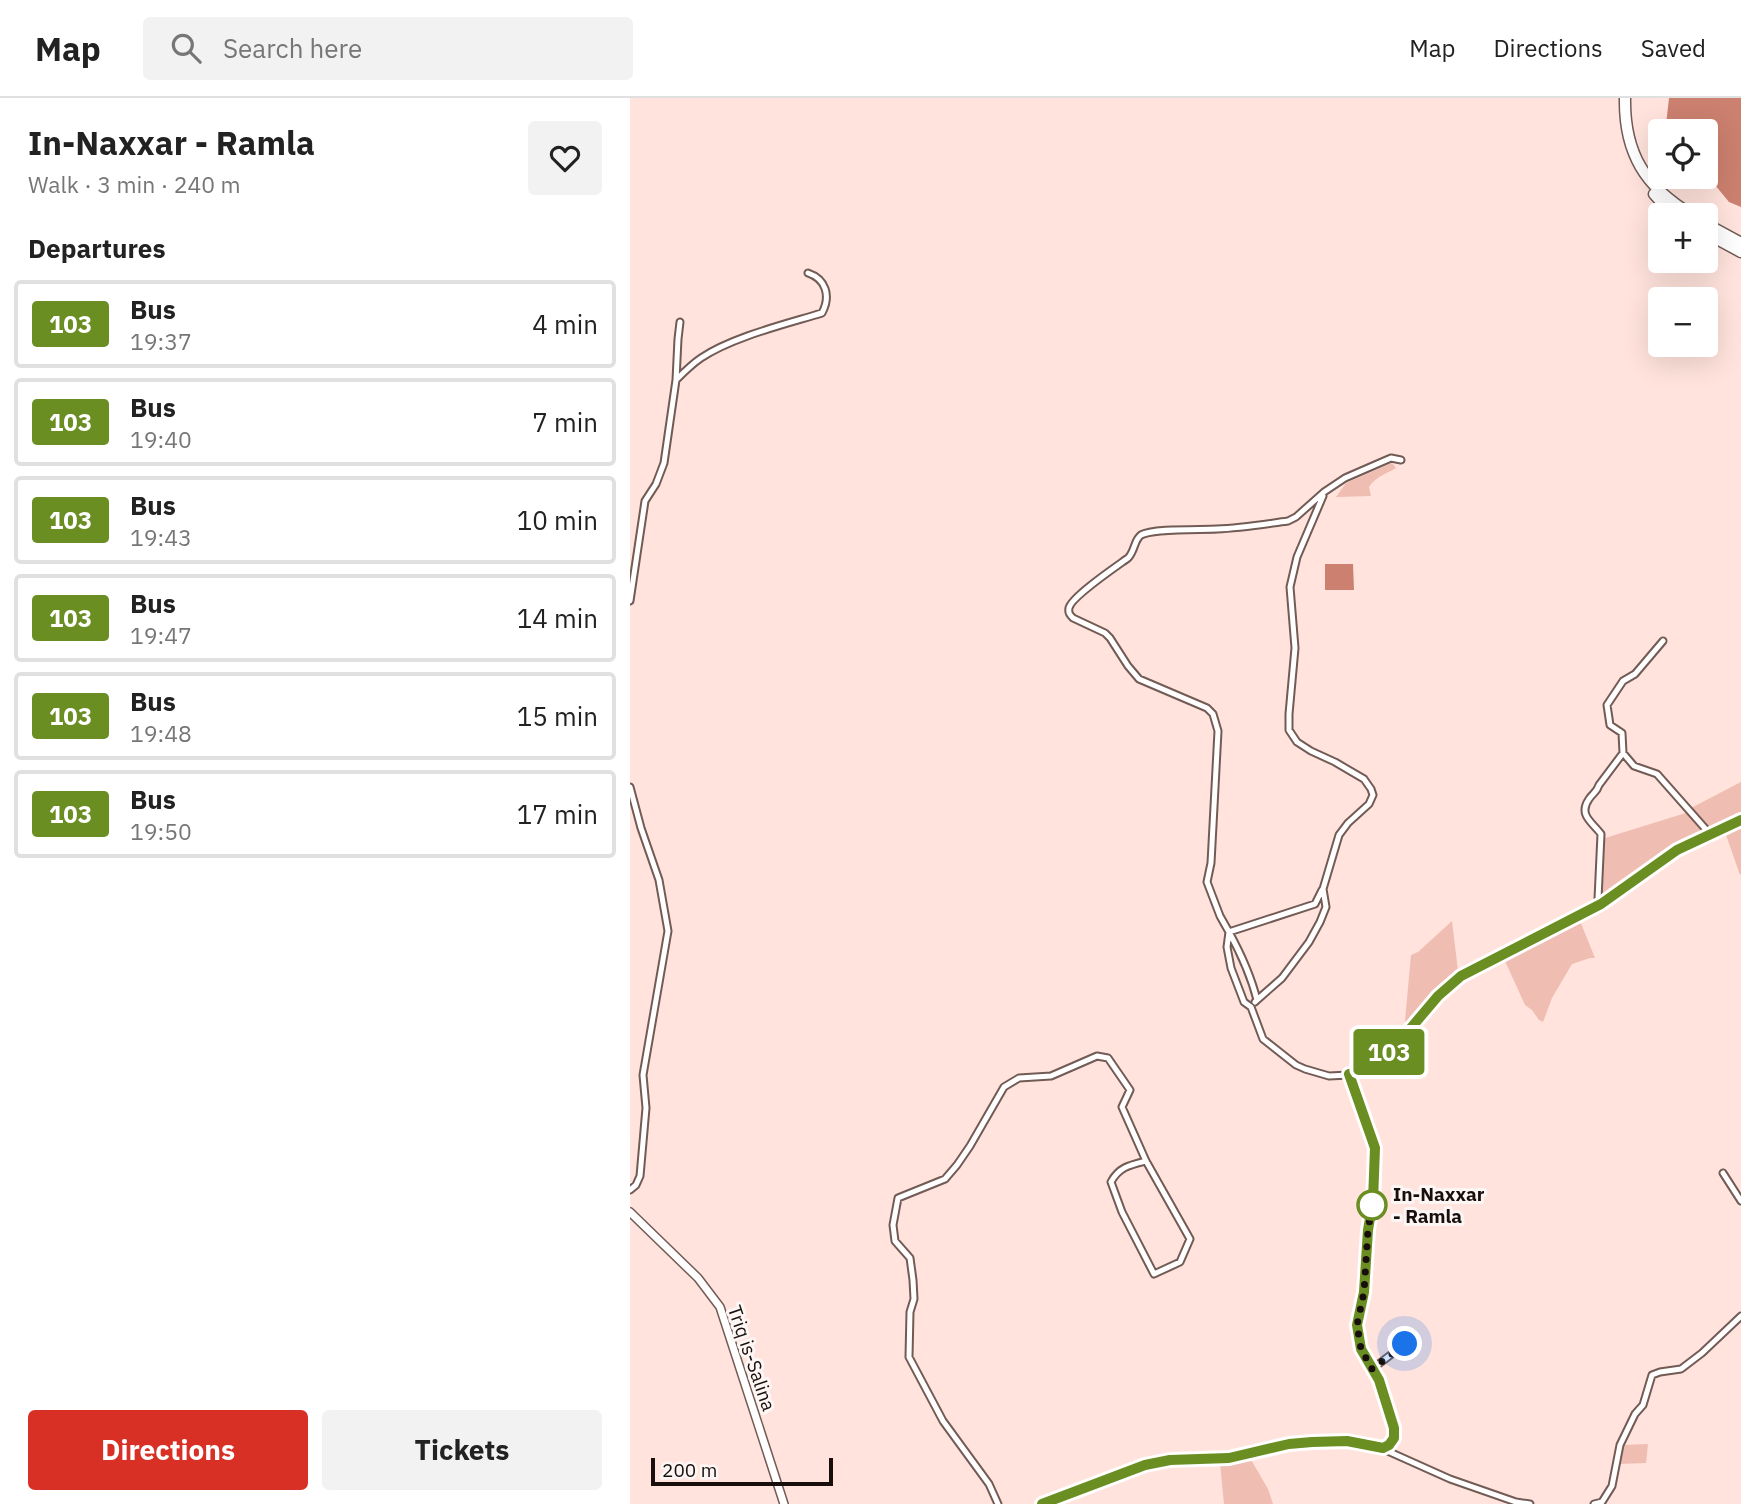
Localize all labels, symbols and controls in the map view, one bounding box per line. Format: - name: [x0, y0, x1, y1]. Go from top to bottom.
- search box: [143, 17, 633, 80]
- text: Map: [35, 27, 101, 70]
- icon: search: [167, 29, 205, 67]
- text: Search here: [223, 31, 362, 65]
- text: Map: [1409, 32, 1455, 64]
- text: Directions: [1493, 32, 1603, 64]
- text: Saved: [1641, 32, 1706, 64]
- map controls: [1648, 119, 1718, 357]
- button: locate: [1648, 119, 1718, 189]
- text: In-Naxxar - Ramla: [28, 121, 315, 164]
- button: heart: [528, 121, 602, 195]
- text: Walk · 3 min · 240 m: [28, 169, 241, 199]
- button: +: [1648, 203, 1718, 273]
- text: Departures: [28, 231, 166, 265]
- button: −: [1648, 287, 1718, 357]
- text: Bus: [130, 292, 176, 326]
- text: 4 min: [532, 307, 598, 341]
- text: 103: [49, 308, 92, 340]
- text: 19:37: [130, 326, 192, 356]
- text: Bus: [130, 390, 176, 424]
- text: 7 min: [532, 405, 598, 439]
- text: 103: [49, 406, 92, 438]
- text: 19:40: [130, 424, 192, 454]
- text: Bus: [130, 488, 176, 522]
- text: 10 min: [517, 503, 598, 537]
- text: 103: [49, 504, 92, 536]
- text: 19:43: [130, 522, 192, 552]
- text: Bus: [130, 586, 176, 620]
- text: 14 min: [517, 601, 598, 635]
- text: 103: [49, 602, 92, 634]
- text: 19:47: [130, 620, 192, 650]
- text: Bus: [130, 684, 176, 718]
- text: 15 min: [517, 699, 598, 733]
- text: 103: [49, 700, 92, 732]
- text: 19:48: [130, 718, 192, 748]
- text: Bus: [130, 782, 176, 816]
- text: 17 min: [517, 797, 598, 831]
- text: 103: [49, 798, 92, 830]
- text: 19:50: [130, 816, 192, 846]
- line badge: 103: [1349, 1029, 1429, 1075]
- text: 103: [1367, 1036, 1411, 1068]
- place label: In-Naxxar - Ramla: [1393, 1182, 1485, 1228]
- marker: In-Naxxar - Ramla: [1357, 1190, 1387, 1220]
- street label: Triq is-Salina: [723, 1302, 781, 1414]
- your location: [1387, 1326, 1422, 1361]
- button: Directions: [28, 1410, 308, 1490]
- button: Tickets: [322, 1410, 602, 1490]
- scale bar: [651, 1455, 833, 1487]
- text: 200 m: [662, 1458, 717, 1482]

